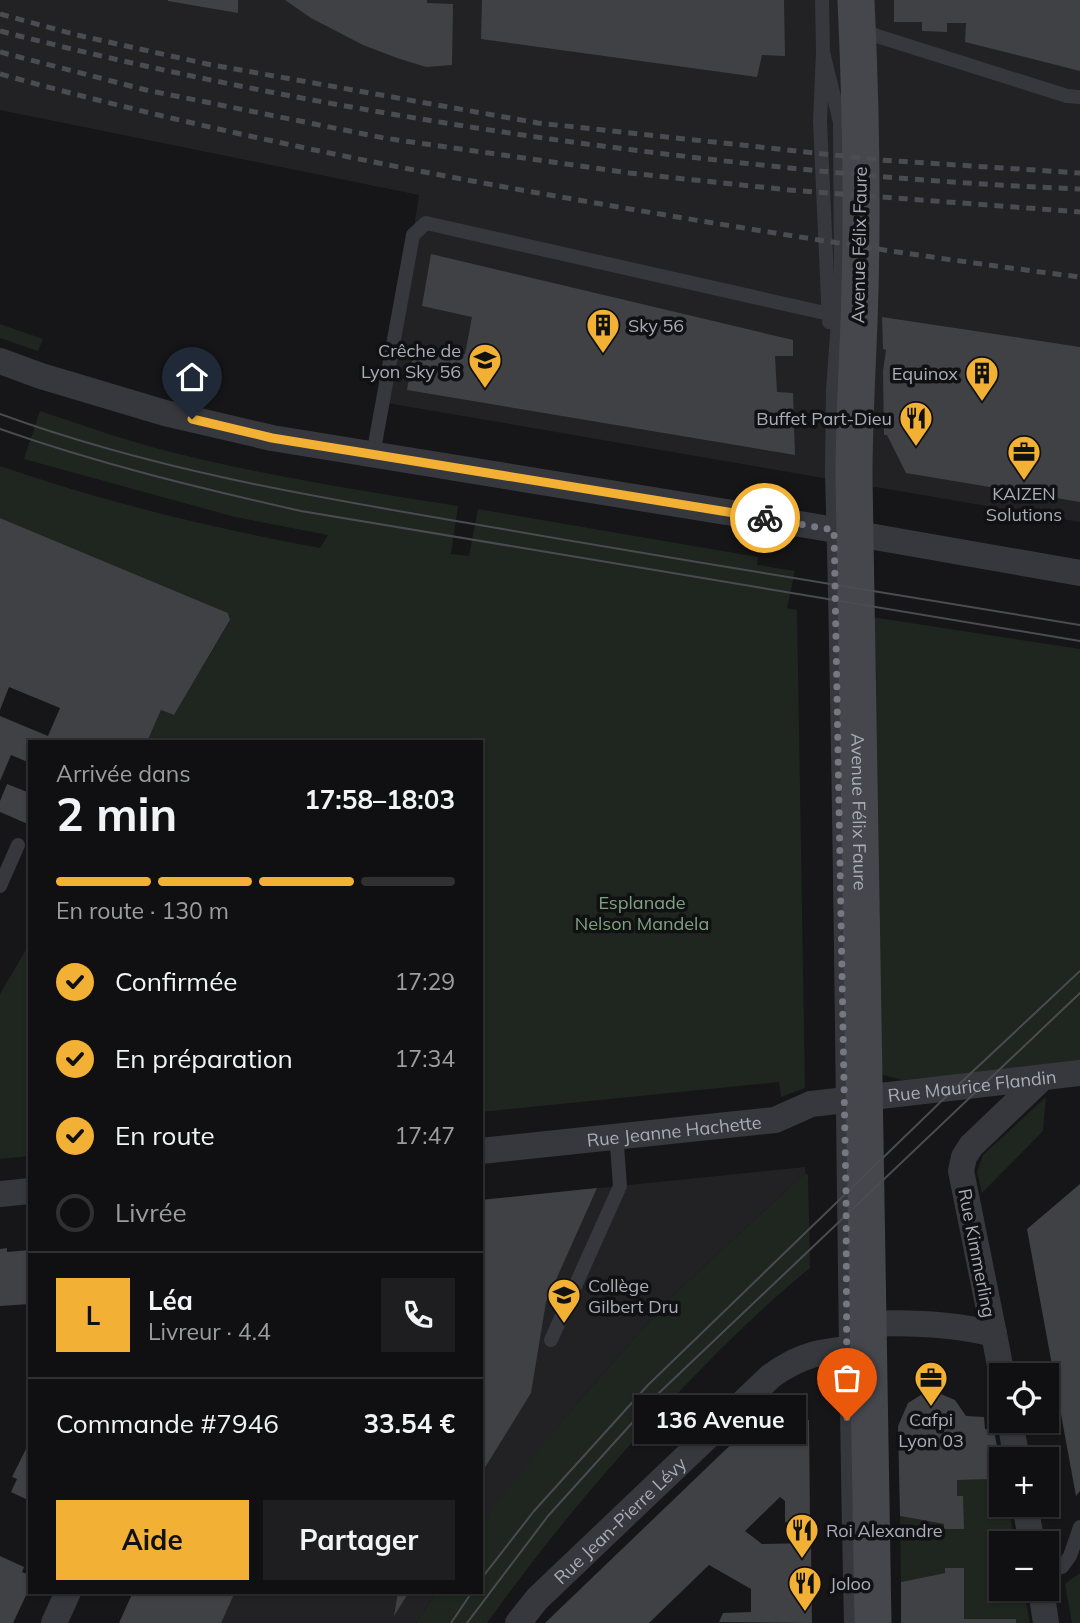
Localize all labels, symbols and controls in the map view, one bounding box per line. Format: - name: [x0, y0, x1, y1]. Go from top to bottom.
- street label: Avenue Félix Faure: [846, 166, 872, 324]
- building icon: Sky 56: [584, 306, 622, 355]
- place label: Sky 56: [628, 314, 684, 337]
- place label: Crêche de Lyon Sky 56: [361, 339, 461, 383]
- school or university icon: Crêche de Lyon Sky 56: [466, 341, 504, 390]
- pin: [162, 347, 222, 419]
- building icon: Equinox: [963, 354, 1001, 403]
- icon: home: [173, 358, 211, 396]
- place label: Equinox: [892, 362, 958, 385]
- restaurant icon: Buffet Part-Dieu: [897, 399, 935, 448]
- place label: Buffet Part-Dieu: [756, 407, 892, 430]
- office icon: KAIZEN Solutions: [1005, 433, 1043, 482]
- place label: KAIZEN Solutions: [986, 482, 1062, 526]
- courier: [730, 483, 800, 553]
- icon: bike: [746, 499, 784, 537]
- street label: Avenue Félix Faure: [847, 733, 872, 891]
- text: Arrivée dans: [56, 759, 191, 788]
- text: 17:58–18:03: [304, 783, 455, 816]
- text: 2 min: [56, 785, 177, 843]
- park label: Esplanade Nelson Mandela: [575, 891, 709, 935]
- text: En route · 130 m: [56, 896, 229, 925]
- icon: check: [56, 963, 94, 1001]
- text: Confirmée: [115, 965, 237, 998]
- text: 17:29: [395, 967, 455, 996]
- icon: check: [56, 1040, 94, 1078]
- text: En préparation: [115, 1042, 293, 1075]
- text: 17:34: [395, 1044, 455, 1073]
- street label: Rue Maurice Flandin: [886, 1064, 1057, 1107]
- street label: Rue Jeanne Hachette: [585, 1110, 762, 1151]
- icon: check: [56, 1117, 94, 1155]
- text: En route: [115, 1119, 215, 1152]
- text: 17:47: [395, 1121, 455, 1150]
- street label: Rue Kimmerling: [953, 1187, 1001, 1319]
- text: Livrée: [115, 1196, 187, 1229]
- place label: Collège Gilbert Dru: [588, 1274, 679, 1318]
- school or university icon: Collège Gilbert Dru: [545, 1276, 583, 1325]
- button: phone: [381, 1278, 455, 1352]
- text: Léa: [148, 1284, 193, 1317]
- text: L: [86, 1299, 100, 1332]
- text: Livreur · 4.4: [148, 1317, 271, 1346]
- pin: [817, 1348, 877, 1420]
- icon: bag: [828, 1359, 866, 1397]
- office icon: Cafpi Lyon 03: [912, 1359, 950, 1408]
- map controls: [989, 1363, 1059, 1601]
- button: locate: [989, 1363, 1059, 1433]
- callout: 136 Avenue: [634, 1396, 805, 1444]
- text: 136 Avenue: [655, 1405, 785, 1434]
- text: Commande #7946: [56, 1407, 279, 1440]
- text: 33.54 €: [363, 1407, 455, 1440]
- place label: Cafpi Lyon 03: [898, 1408, 964, 1452]
- button: +: [989, 1447, 1059, 1517]
- street label: Rue Jean-Pierre Lévy: [549, 1451, 691, 1589]
- button: Aide: [56, 1500, 249, 1580]
- button: Partager: [263, 1500, 455, 1580]
- restaurant icon: Roi Alexandre: [783, 1511, 821, 1560]
- place label: Roi Alexandre: [826, 1519, 943, 1542]
- button: −: [989, 1531, 1059, 1601]
- restaurant icon: Joloo: [786, 1564, 824, 1613]
- place label: Joloo: [830, 1572, 871, 1595]

